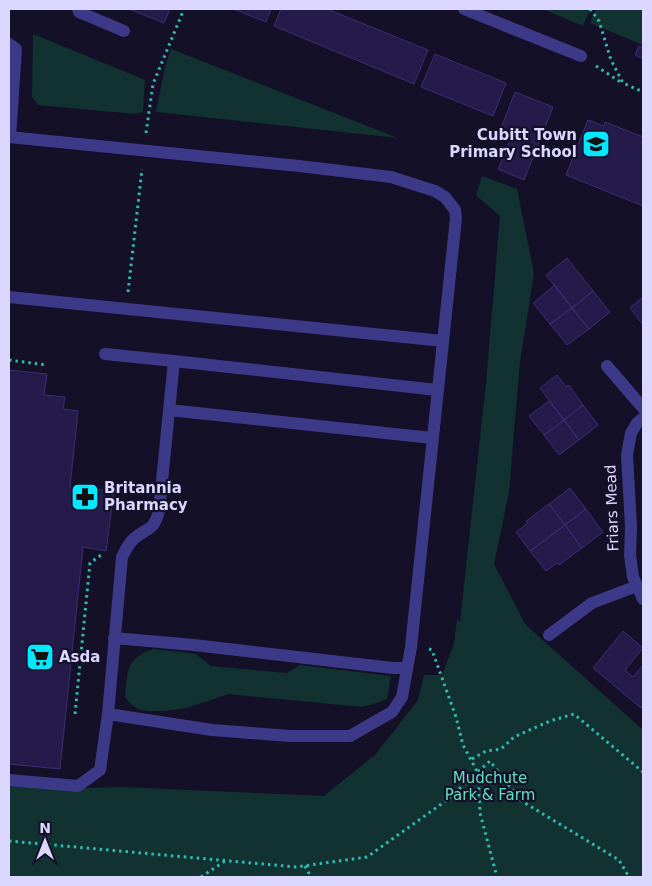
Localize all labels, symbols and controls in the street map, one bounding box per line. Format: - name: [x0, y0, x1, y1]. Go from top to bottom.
- place label: Cubitt Town Primary School: [449, 126, 577, 161]
- school or university icon: Cubitt Town Primary School: [581, 129, 611, 159]
- street label: Friars Mead: [601, 464, 623, 552]
- place label: Britannia Pharmacy: [104, 479, 188, 514]
- pharmacy icon: Britannia Pharmacy: [70, 482, 100, 512]
- supermarket icon: Asda: [25, 642, 55, 672]
- place label: Asda: [59, 648, 100, 666]
- park label: Mudchute Park & Farm: [445, 769, 535, 804]
- north arrow: [20, 816, 70, 866]
- text: N: [39, 820, 51, 836]

